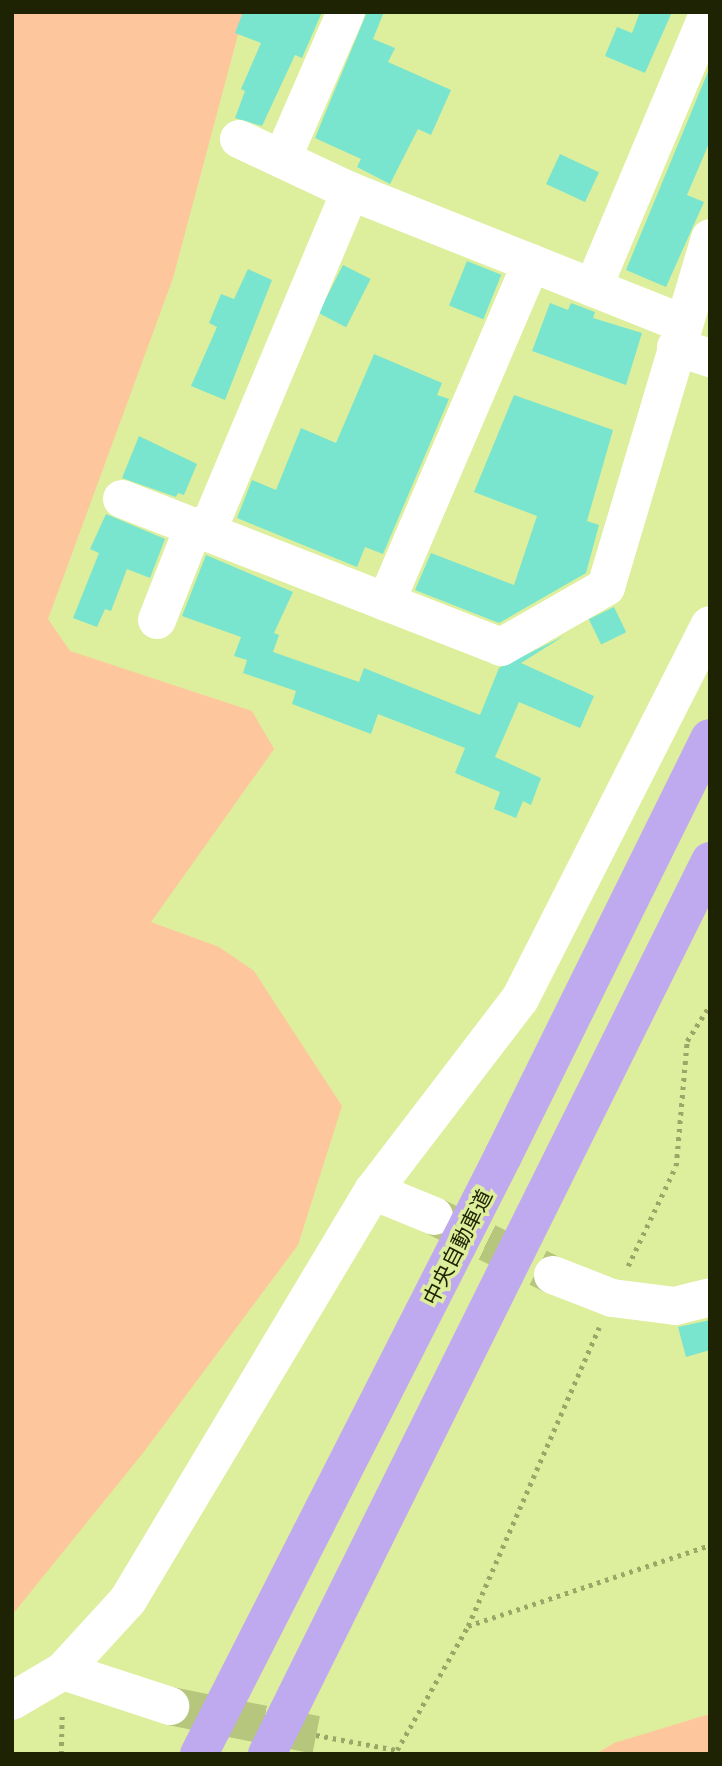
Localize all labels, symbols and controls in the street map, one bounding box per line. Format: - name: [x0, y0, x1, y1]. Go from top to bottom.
- street label: 中央自動車道: [417, 1185, 497, 1309]

